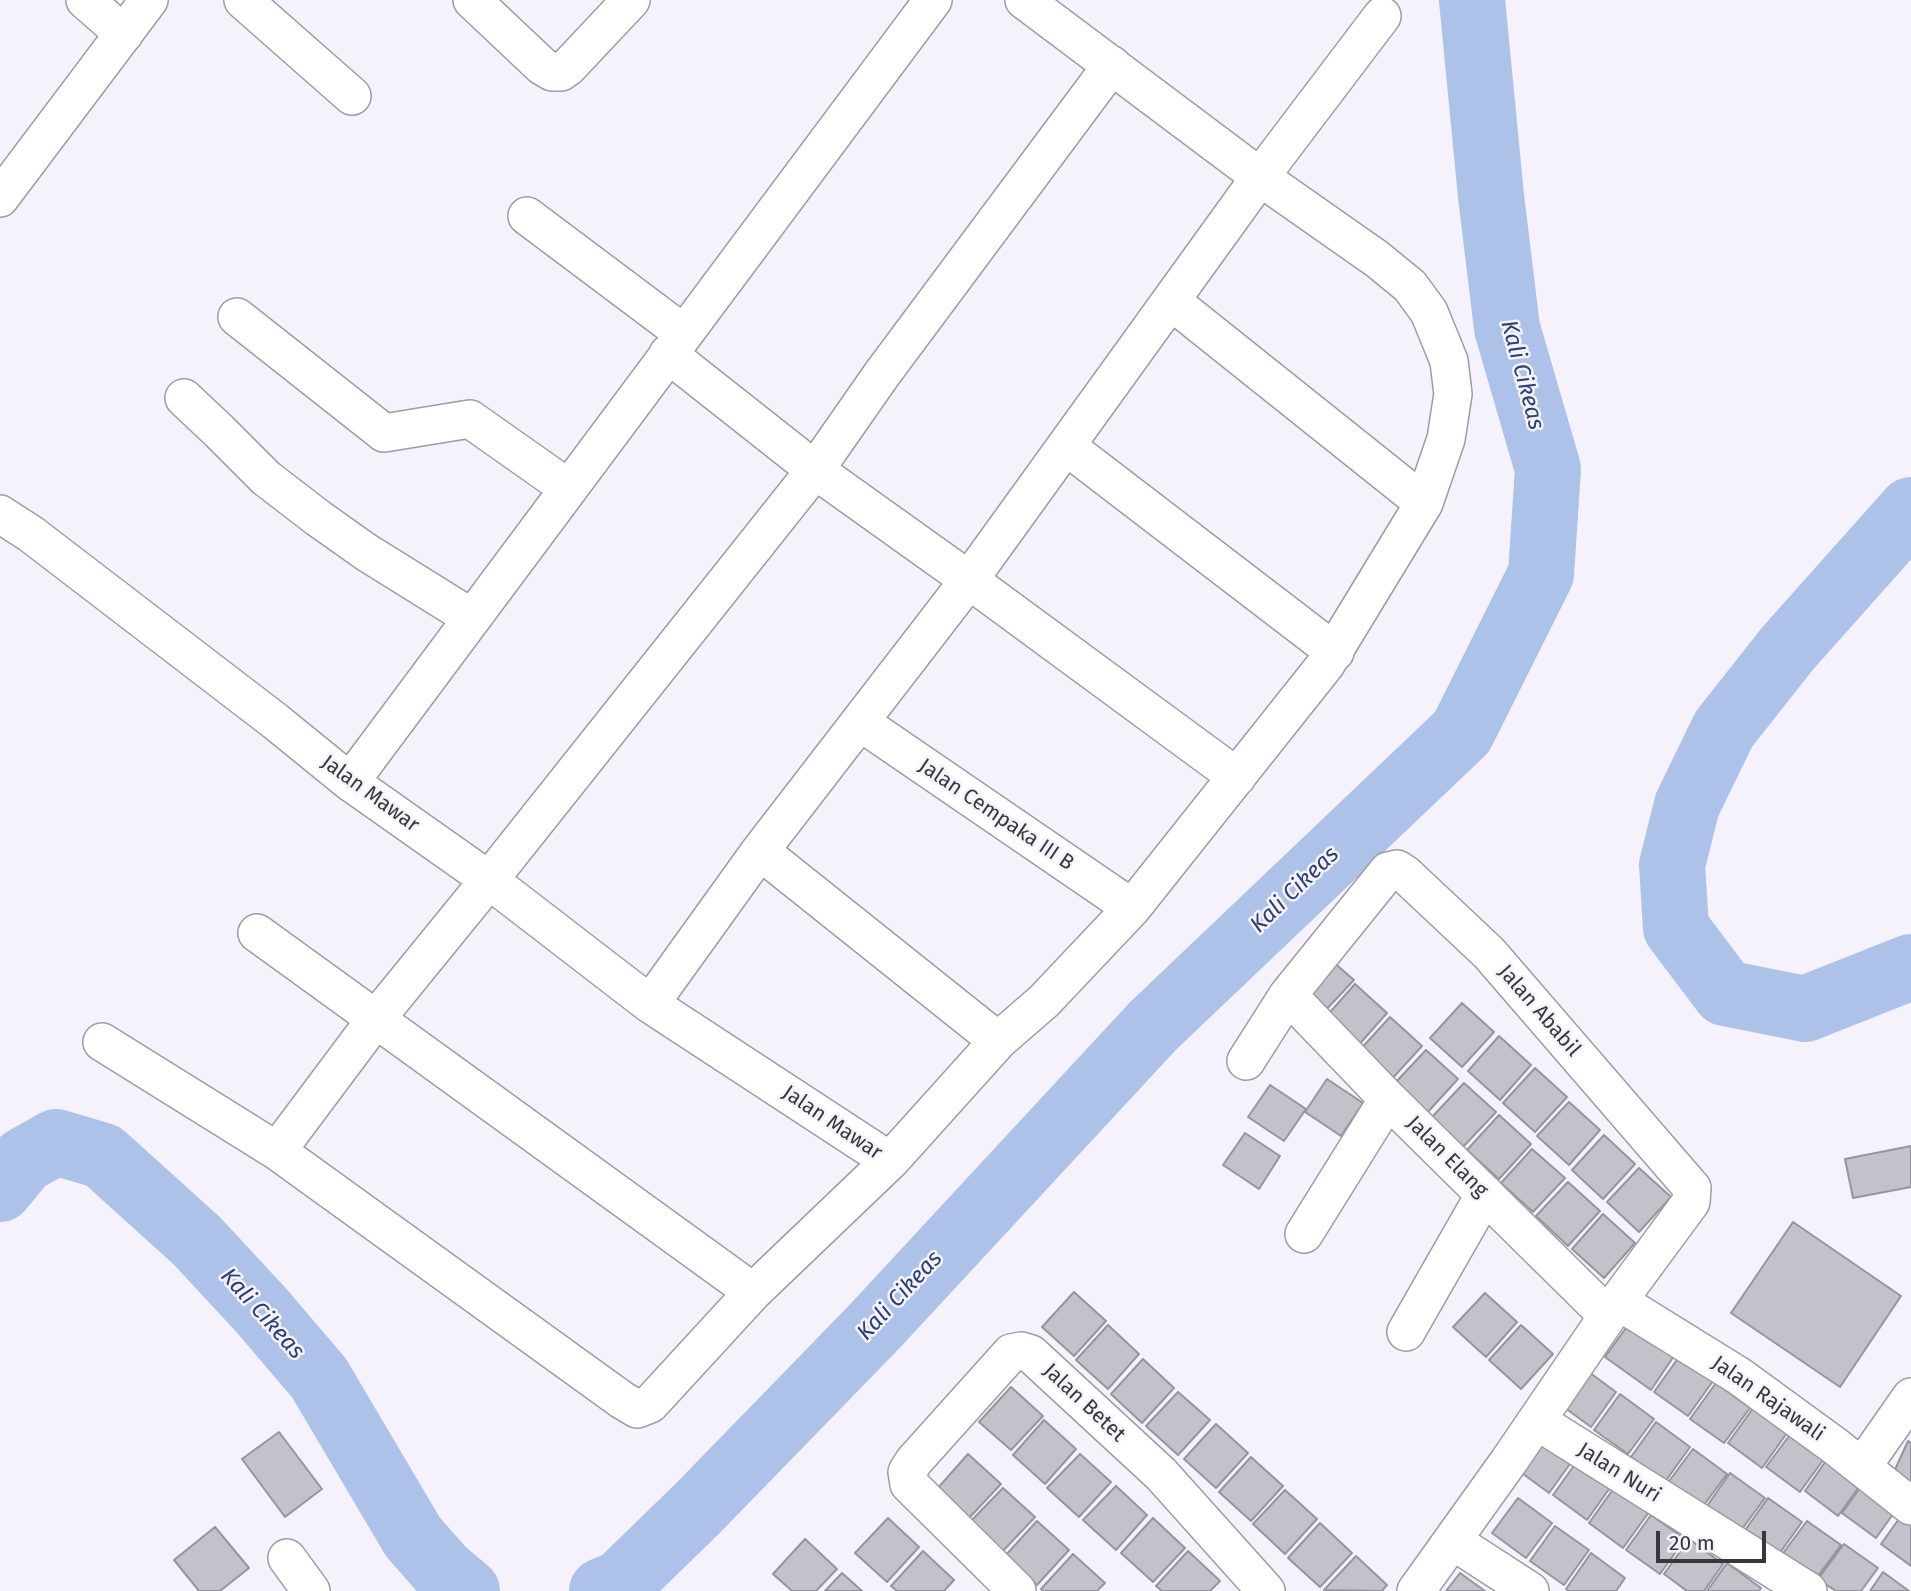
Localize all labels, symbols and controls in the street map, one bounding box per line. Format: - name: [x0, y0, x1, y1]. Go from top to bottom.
- water label: Kali Cikeas: [1494, 317, 1550, 433]
- street label: Jalan Mawar: [316, 750, 424, 838]
- street label: Jalan Cempaka III B: [914, 754, 1078, 876]
- water label: Kali Cikeas: [1245, 841, 1345, 939]
- street label: Jalan Ababil: [1492, 960, 1586, 1062]
- street label: Jalan Mawar: [777, 1080, 887, 1166]
- street label: Jalan Elang: [1401, 1111, 1493, 1203]
- water label: Kali Cikeas: [852, 1246, 948, 1346]
- water label: Kali Cikeas: [214, 1263, 310, 1365]
- street label: Jalan Rajawali: [1707, 1351, 1829, 1447]
- street label: Jalan Betet: [1038, 1359, 1130, 1447]
- street label: Jalan Nuri: [1573, 1438, 1665, 1508]
- scale bar: [1659, 1518, 1769, 1562]
- text: 20 m: [1669, 1530, 1715, 1556]

